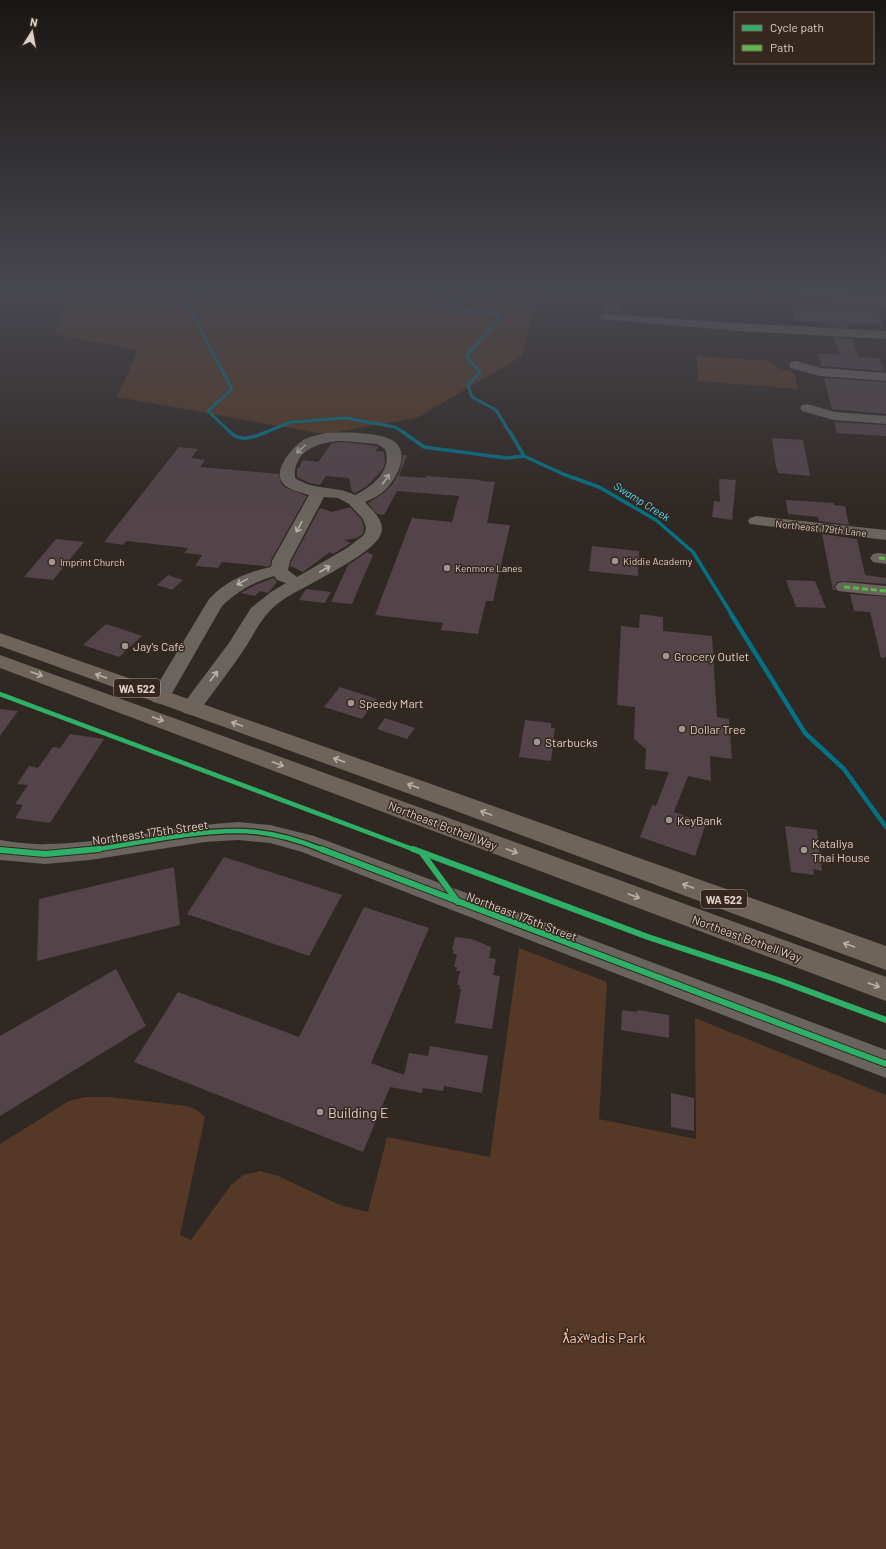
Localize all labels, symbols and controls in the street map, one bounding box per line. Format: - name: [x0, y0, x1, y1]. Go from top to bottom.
- north arrow: [12, 12, 52, 52]
- legend: [734, 12, 874, 64]
- text: N: [29, 15, 39, 29]
- text: Cycle path: [770, 20, 824, 34]
- text: Path: [770, 40, 794, 54]
- one-way arrow: [297, 444, 307, 453]
- one-way arrow: [382, 474, 390, 485]
- water label: Swamp Creek: [612, 479, 673, 524]
- street label: Northeast 179th Lane: [775, 517, 867, 539]
- one-way arrow: [294, 521, 302, 533]
- place label: Kiddie Academy: [623, 555, 693, 567]
- place label: Imprint Church: [60, 556, 125, 568]
- marker: Kiddie Academy: [610, 556, 620, 566]
- marker: Imprint Church: [47, 557, 57, 567]
- place label: Kenmore Lanes: [455, 562, 523, 574]
- marker: Kenmore Lanes: [442, 563, 452, 573]
- one-way arrow: [319, 564, 331, 572]
- one-way arrow: [236, 579, 248, 586]
- place label: Jay's Café: [133, 639, 184, 653]
- marker: Jay's Café: [120, 641, 130, 651]
- place label: Grocery Outlet: [674, 649, 749, 663]
- marker: Grocery Outlet: [661, 651, 671, 661]
- one-way arrow: [30, 671, 42, 679]
- one-way arrow: [95, 671, 107, 679]
- one-way arrow: [210, 671, 219, 682]
- road number: WA 522: [114, 679, 160, 697]
- place label: Speedy Mart: [359, 696, 423, 710]
- marker: Speedy Mart: [346, 698, 356, 708]
- one-way arrow: [152, 716, 164, 724]
- one-way arrow: [231, 719, 243, 727]
- place label: Dollar Tree: [690, 722, 746, 736]
- marker: Dollar Tree: [677, 724, 687, 734]
- place label: Starbucks: [545, 735, 598, 749]
- marker: Starbucks: [532, 737, 542, 747]
- one-way arrow: [333, 756, 346, 763]
- one-way arrow: [272, 760, 284, 768]
- one-way arrow: [408, 782, 420, 790]
- street label: Northeast Bothell Way: [387, 798, 500, 852]
- one-way arrow: [481, 809, 493, 817]
- place label: KeyBank: [677, 813, 722, 827]
- marker: KeyBank: [664, 815, 674, 825]
- street label: Northeast 175th Street: [91, 817, 209, 847]
- place label: Kataliya Thai House: [812, 836, 870, 864]
- marker: Kataliya Thai House: [799, 845, 809, 855]
- one-way arrow: [506, 848, 518, 856]
- one-way arrow: [682, 882, 694, 890]
- street label: Northeast 175th Street: [465, 889, 579, 943]
- road number: WA 522: [701, 890, 747, 908]
- one-way arrow: [628, 893, 640, 901]
- street label: Northeast Bothell Way: [690, 912, 804, 964]
- one-way arrow: [844, 940, 856, 948]
- one-way arrow: [868, 981, 880, 989]
- place label: Building E: [328, 1104, 388, 1121]
- marker: Building E: [315, 1107, 325, 1117]
- park label: ƛ̕ax̌ʷadis Park: [563, 1328, 645, 1346]

